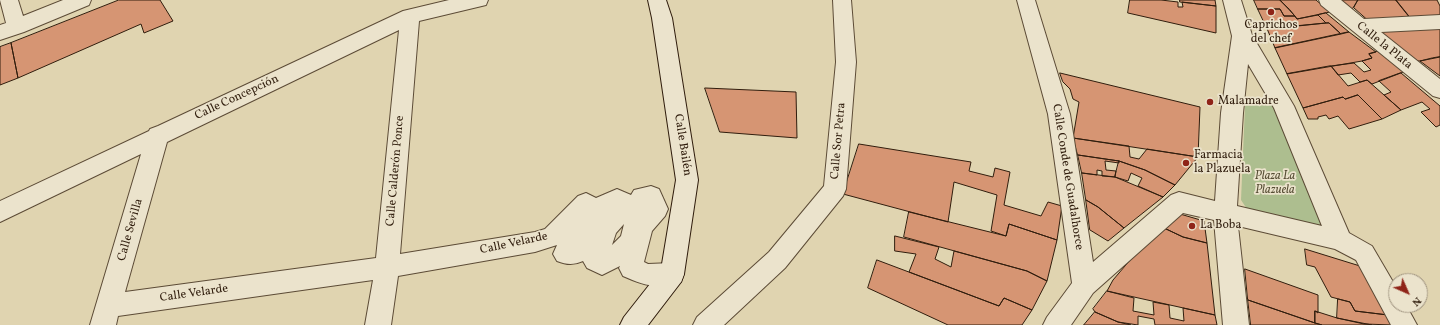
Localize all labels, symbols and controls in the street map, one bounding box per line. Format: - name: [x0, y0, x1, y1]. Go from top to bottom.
- marker: Caprichos del chef: [1266, 7, 1276, 17]
- place label: Caprichos del chef: [1244, 19, 1298, 47]
- street label: Calle la Plata: [1353, 19, 1415, 73]
- street label: Calle Concepción: [193, 72, 281, 124]
- place label: Malamadre: [1218, 95, 1279, 109]
- marker: Malamadre: [1205, 97, 1215, 107]
- street label: Calle Sor Petra: [828, 102, 850, 180]
- street label: Calle Conde de Guadalhorce: [1048, 103, 1086, 251]
- street label: Calle Bailén: [670, 113, 694, 177]
- street label: Calle Calderón Ponce: [384, 115, 408, 227]
- place label: Farmacia la Plazuela: [1194, 149, 1251, 177]
- marker: Farmacia la Plazuela: [1181, 158, 1191, 168]
- park label: Plaza La Plazuela: [1255, 170, 1295, 198]
- street label: Calle Sevilla: [115, 197, 147, 263]
- place label: La Boba: [1200, 219, 1241, 233]
- marker: La Boba: [1187, 221, 1197, 231]
- street label: Calle Velarde: [479, 230, 549, 258]
- north arrow: [1388, 273, 1428, 313]
- street label: Calle Velarde: [159, 282, 229, 306]
- text: N: [1408, 293, 1424, 309]

